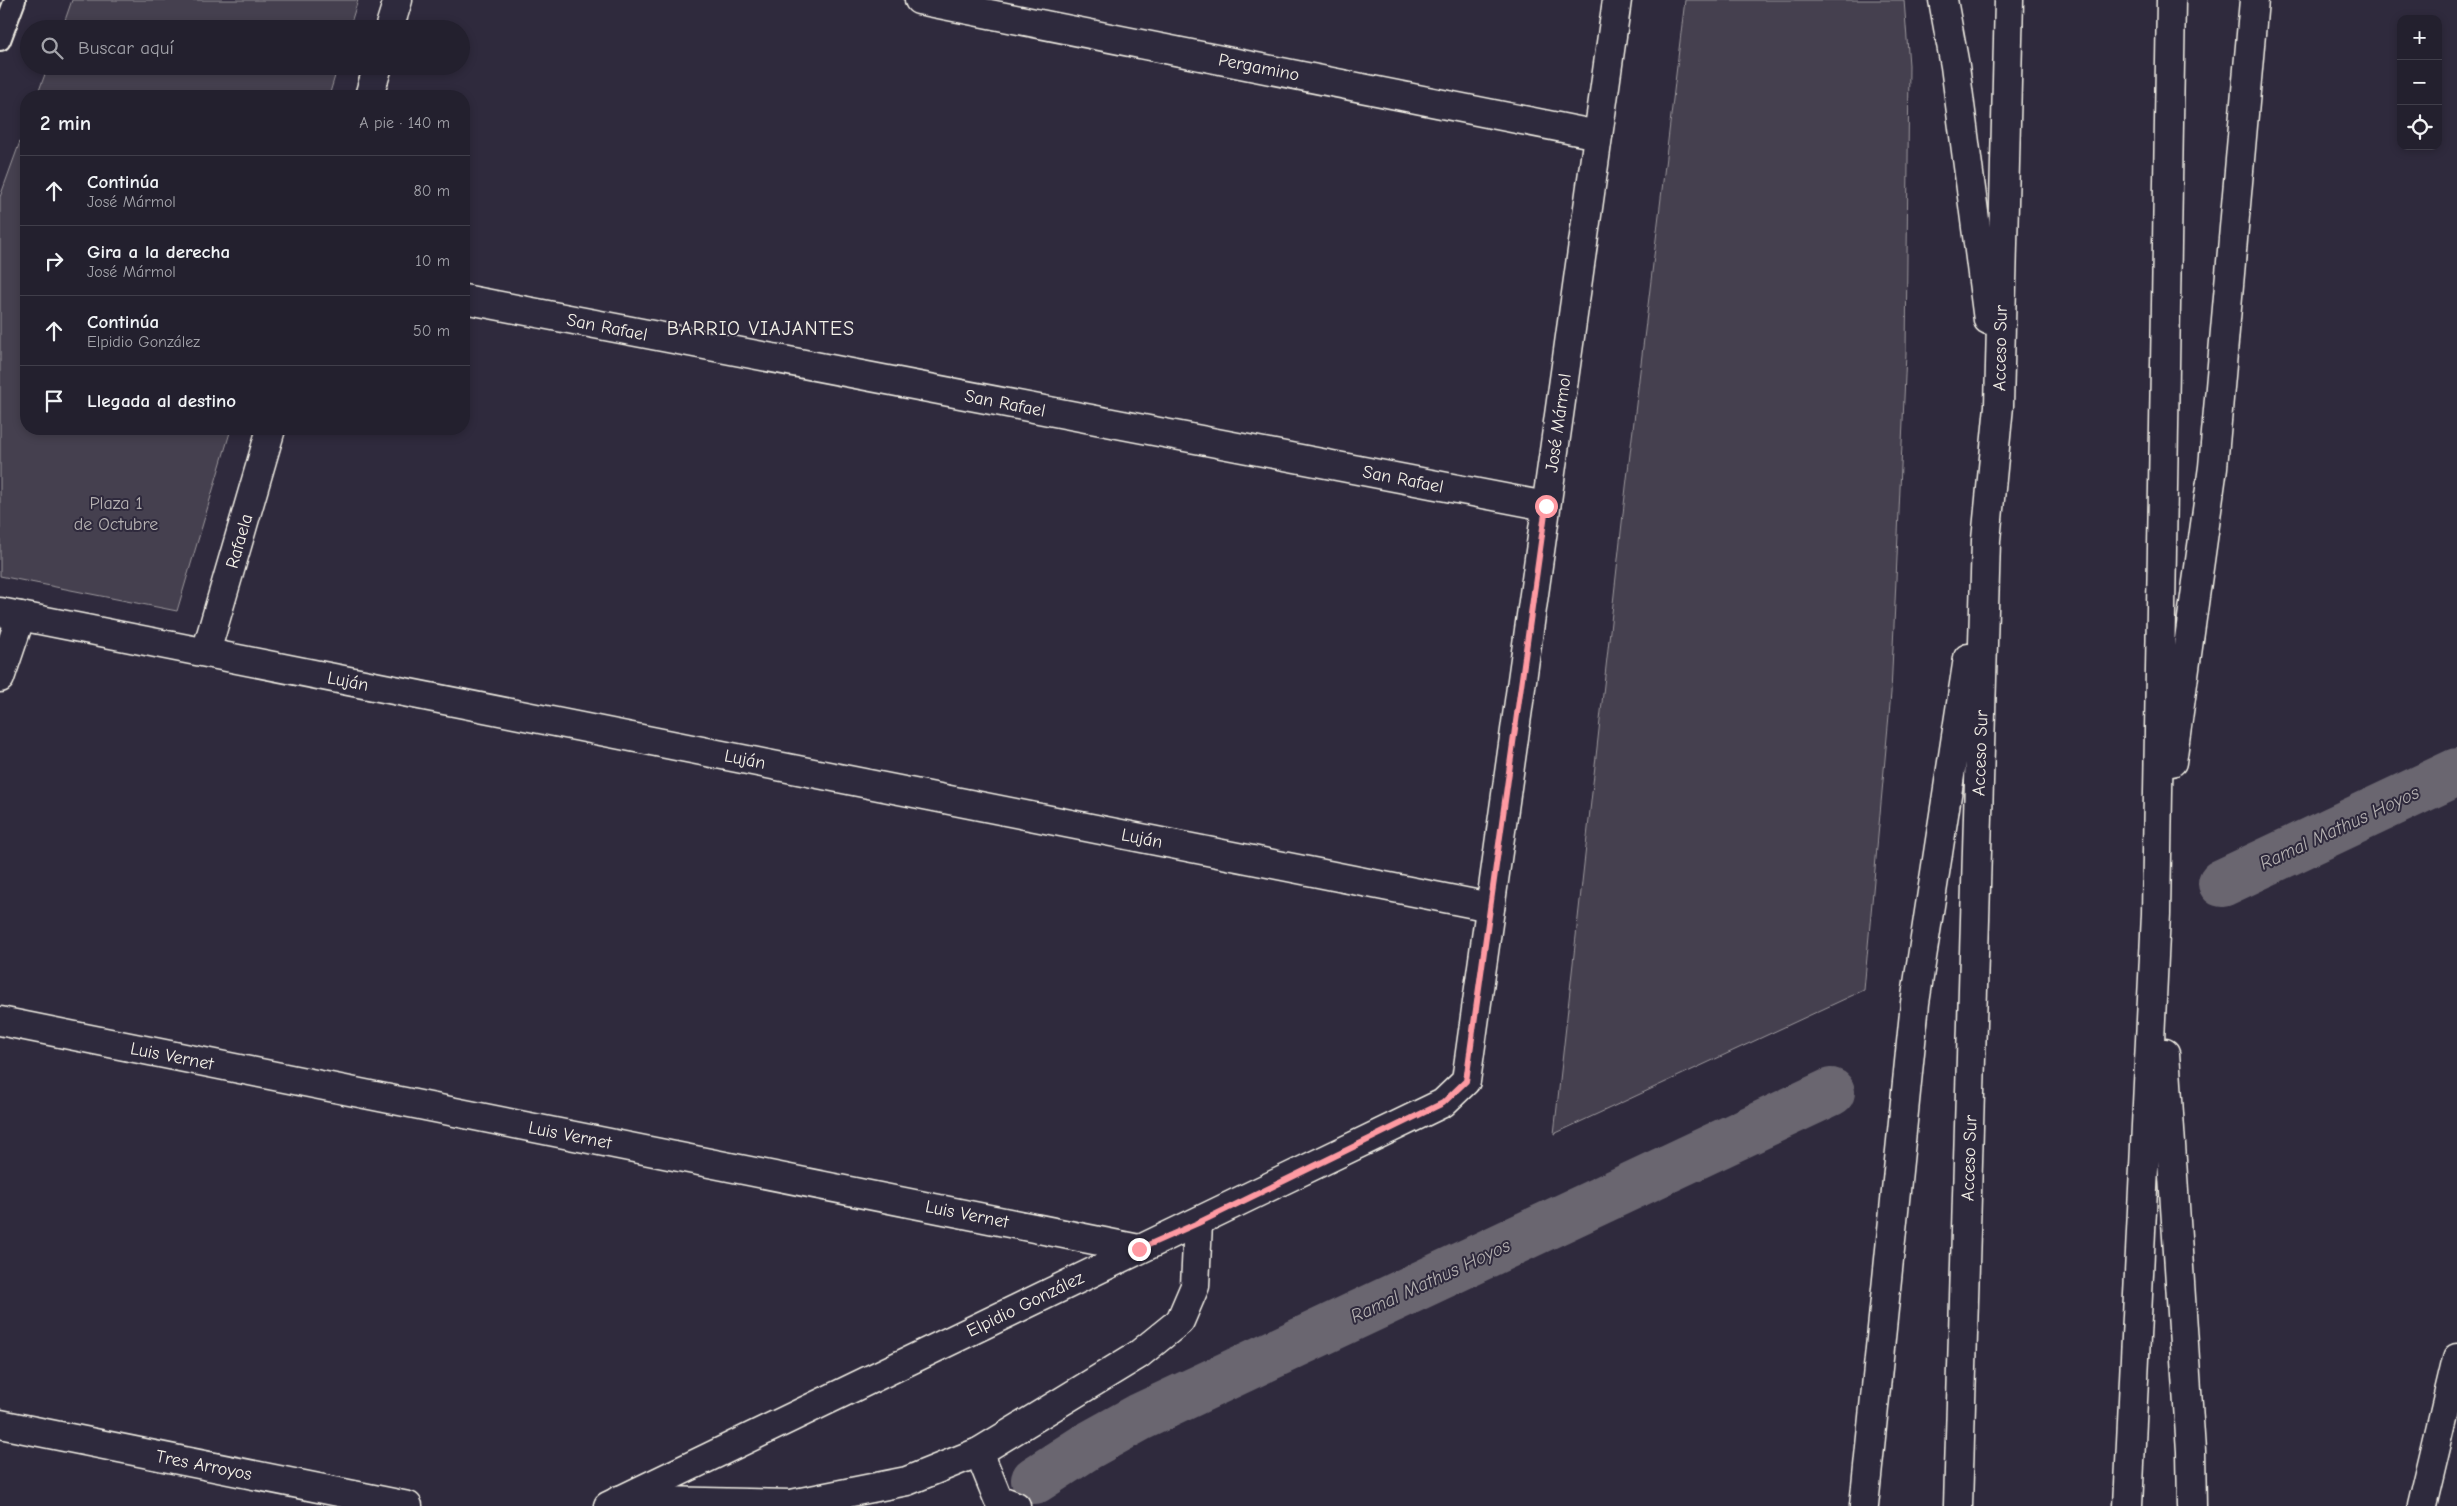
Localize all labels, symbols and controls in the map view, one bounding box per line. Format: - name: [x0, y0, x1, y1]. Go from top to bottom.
- map controls: [2397, 15, 2442, 150]
- button: +: [2397, 15, 2442, 60]
- search box: [20, 20, 470, 75]
- icon: search: [38, 34, 66, 62]
- text: Buscar aquí: [78, 37, 174, 59]
- street label: Pergamino: [1217, 49, 1301, 86]
- button: −: [2397, 60, 2442, 105]
- button: locate: [2397, 105, 2442, 150]
- text: 2 min: [40, 111, 91, 135]
- text: A pie · 140 m: [359, 114, 450, 132]
- text: Continúa: [87, 171, 159, 193]
- icon: ahead: [40, 177, 68, 205]
- text: 80 m: [413, 182, 450, 200]
- text: José Mármol: [87, 193, 176, 211]
- text: Gira a la derecha: [87, 241, 230, 263]
- icon: right: [40, 247, 68, 275]
- text: 10 m: [415, 252, 450, 270]
- text: José Mármol: [87, 263, 176, 281]
- street label: Acceso Sur: [1989, 304, 2012, 391]
- street label: San Rafael: [565, 309, 649, 346]
- text: Continúa: [87, 311, 159, 333]
- icon: ahead: [40, 317, 68, 345]
- district label: BARRIO VIAJANTES: [667, 317, 855, 340]
- text: 50 m: [413, 322, 450, 340]
- text: Elpidio González: [87, 333, 200, 351]
- street label: José Mármol: [1541, 372, 1576, 474]
- street label: San Rafael: [963, 385, 1047, 422]
- icon: arrive: [40, 387, 68, 415]
- text: Llegada al destino: [87, 390, 236, 412]
- street label: San Rafael: [1361, 461, 1445, 498]
- park label: Plaza 1 de Octubre: [74, 493, 158, 535]
- route start: [1535, 495, 1558, 518]
- street label: Rafaela: [222, 511, 257, 571]
- street label: Luján: [326, 667, 370, 696]
- street label: Acceso Sur: [1969, 709, 1993, 796]
- street label: Luján: [723, 745, 767, 774]
- water label: Ramal Mathus Hoyos: [2256, 781, 2423, 875]
- street label: Luján: [1120, 824, 1164, 853]
- street label: Luis Vernet: [128, 1038, 216, 1075]
- street label: Acceso Sur: [1958, 1114, 1982, 1201]
- street label: Luis Vernet: [526, 1117, 614, 1154]
- street label: Luis Vernet: [923, 1196, 1011, 1233]
- water label: Ramal Mathus Hoyos: [1347, 1234, 1514, 1328]
- route end: [1128, 1238, 1151, 1261]
- street label: Elpidio González: [963, 1267, 1087, 1342]
- street label: Tres Arroyos: [154, 1446, 254, 1485]

